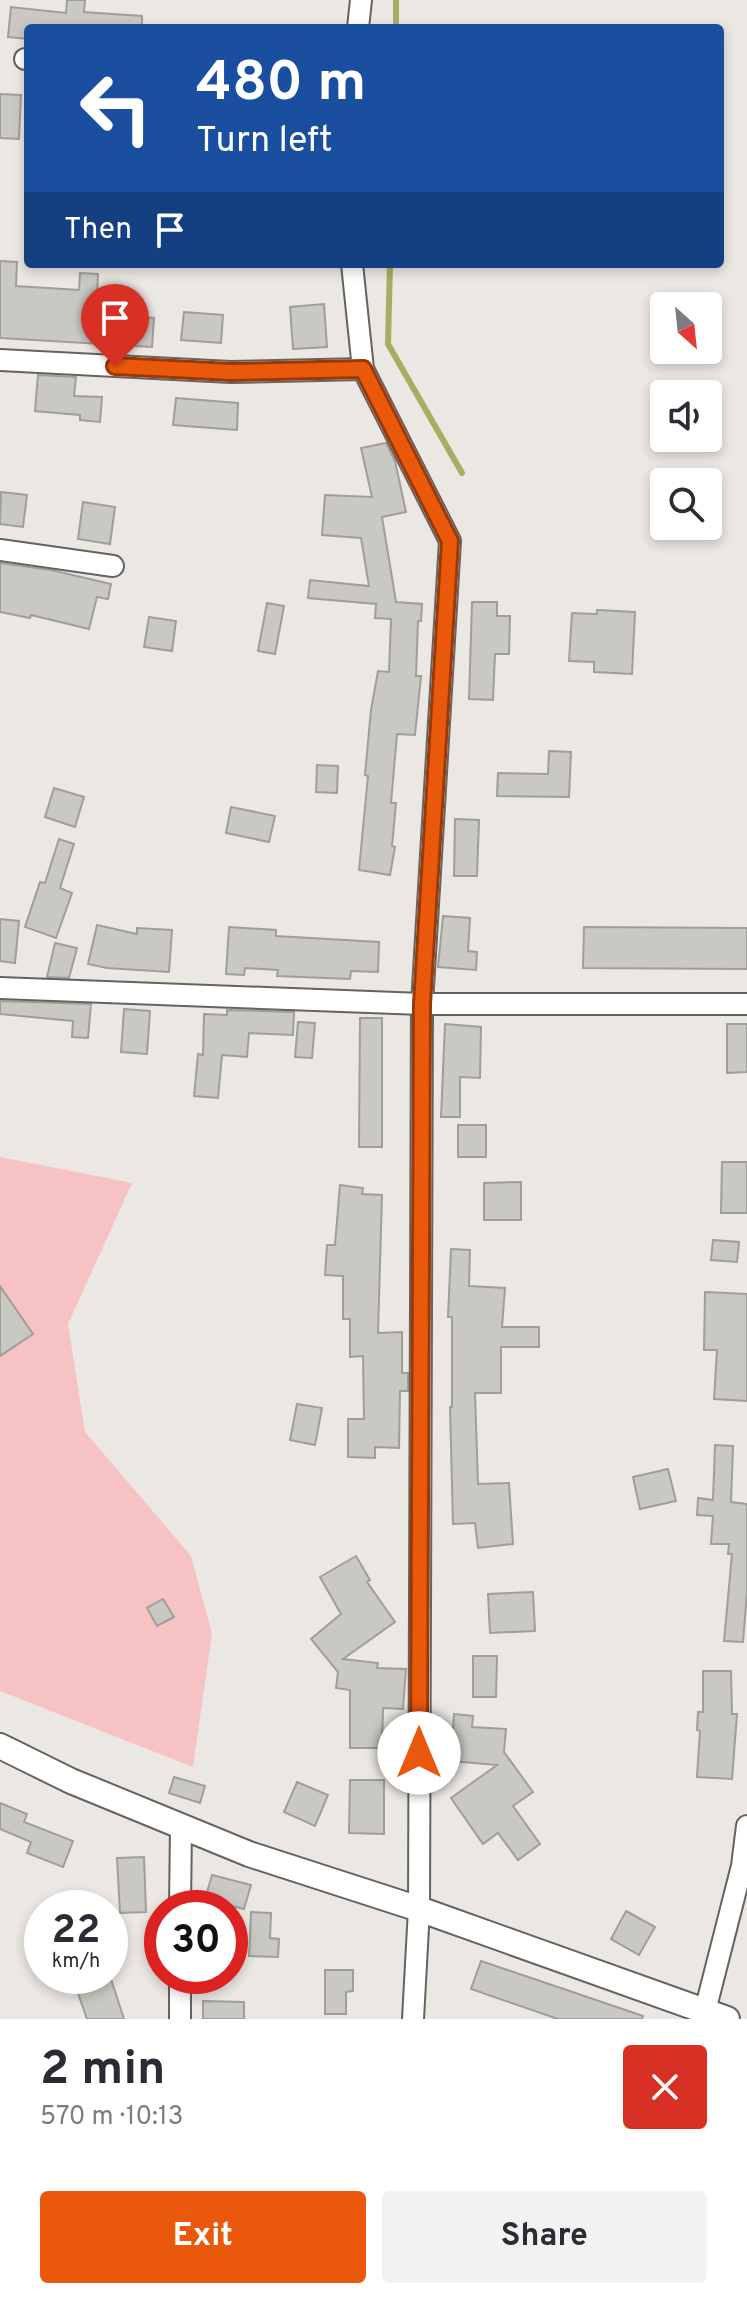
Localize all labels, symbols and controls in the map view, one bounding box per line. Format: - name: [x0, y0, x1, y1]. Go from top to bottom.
- text: 480 m: [196, 50, 366, 120]
- icon: left: [64, 56, 168, 160]
- text: Turn left: [196, 119, 333, 165]
- icon: arrive: [148, 208, 192, 252]
- text: Then: [64, 212, 132, 249]
- pin: [81, 284, 149, 366]
- north arrow: [650, 292, 722, 364]
- map controls: [650, 292, 722, 540]
- icon: arrive: [93, 296, 137, 340]
- button: sound: [650, 380, 722, 452]
- button: search: [650, 468, 722, 540]
- position arrow: [377, 1711, 461, 1795]
- speed limit sign: 30: [144, 1890, 248, 1994]
- text: 22: [52, 1907, 100, 1957]
- text: km/h: [52, 1949, 100, 1975]
- text: 2 min: [40, 2041, 165, 2101]
- button: close: [623, 2045, 707, 2129]
- text: 570 m · 10:13: [40, 2101, 183, 2134]
- button: Exit: [40, 2191, 366, 2283]
- button: Share: [382, 2191, 707, 2283]

